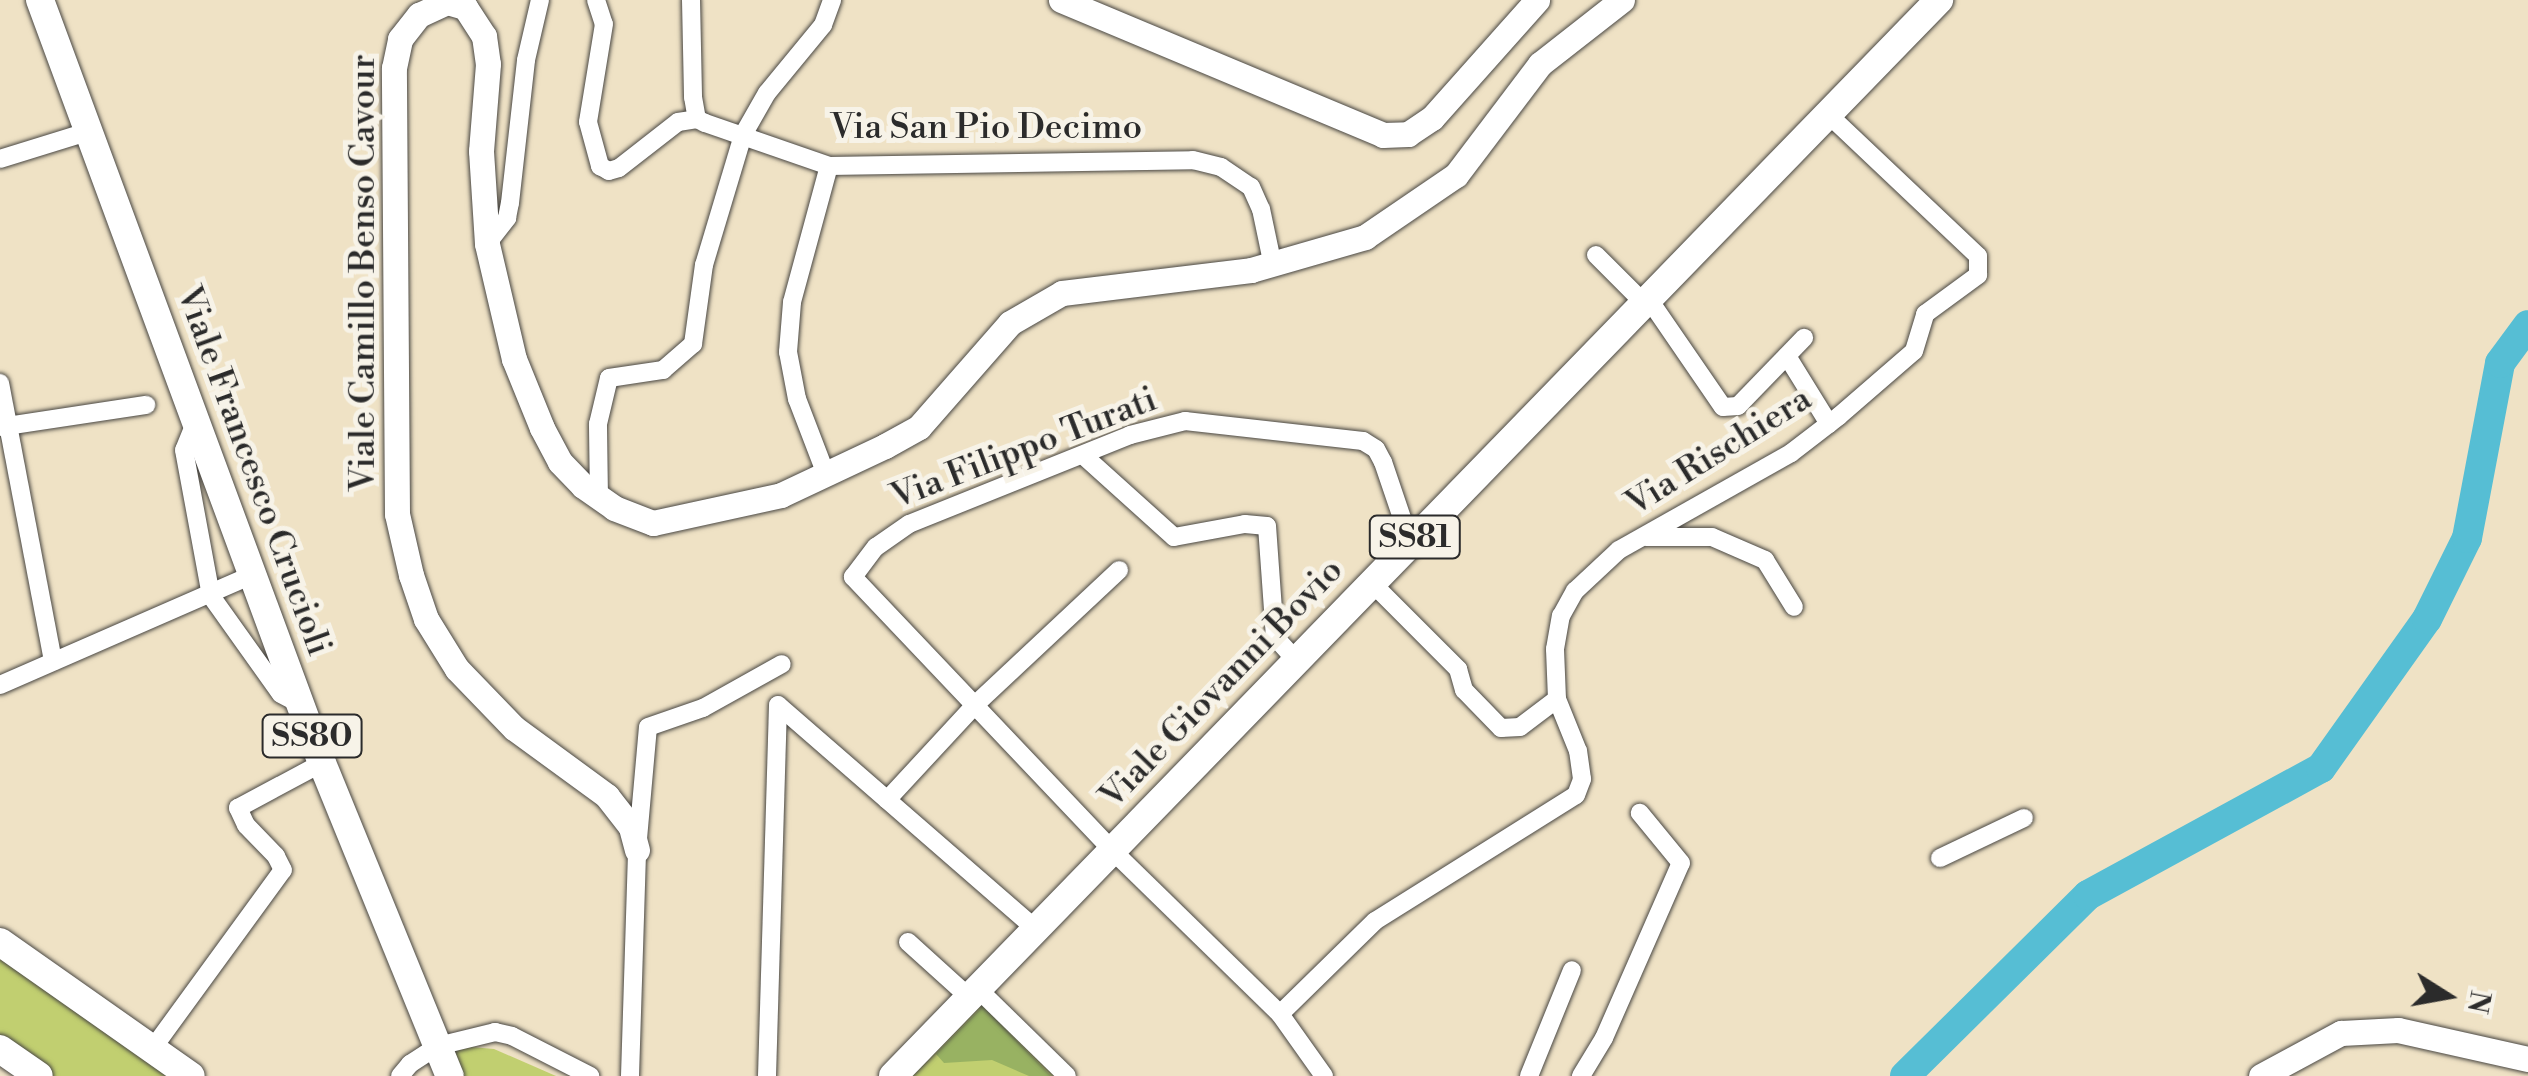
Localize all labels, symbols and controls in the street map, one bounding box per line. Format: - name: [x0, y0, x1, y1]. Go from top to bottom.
- street label: Viale Camillo Benso Cavour: [343, 54, 385, 492]
- street label: Via San Pio Decimo: [830, 107, 1142, 149]
- street label: Viale Francesco Crucioli: [167, 281, 339, 661]
- street label: Via Rischiera: [1619, 378, 1819, 526]
- street label: Via Filippo Turati: [885, 379, 1163, 519]
- road number: SS81: [1368, 510, 1462, 564]
- street label: Viale Giovanni Bovio: [1092, 550, 1352, 818]
- road number: SS80: [260, 709, 364, 763]
- north arrow: [2398, 946, 2498, 1046]
- text: N: [2459, 988, 2497, 1016]

